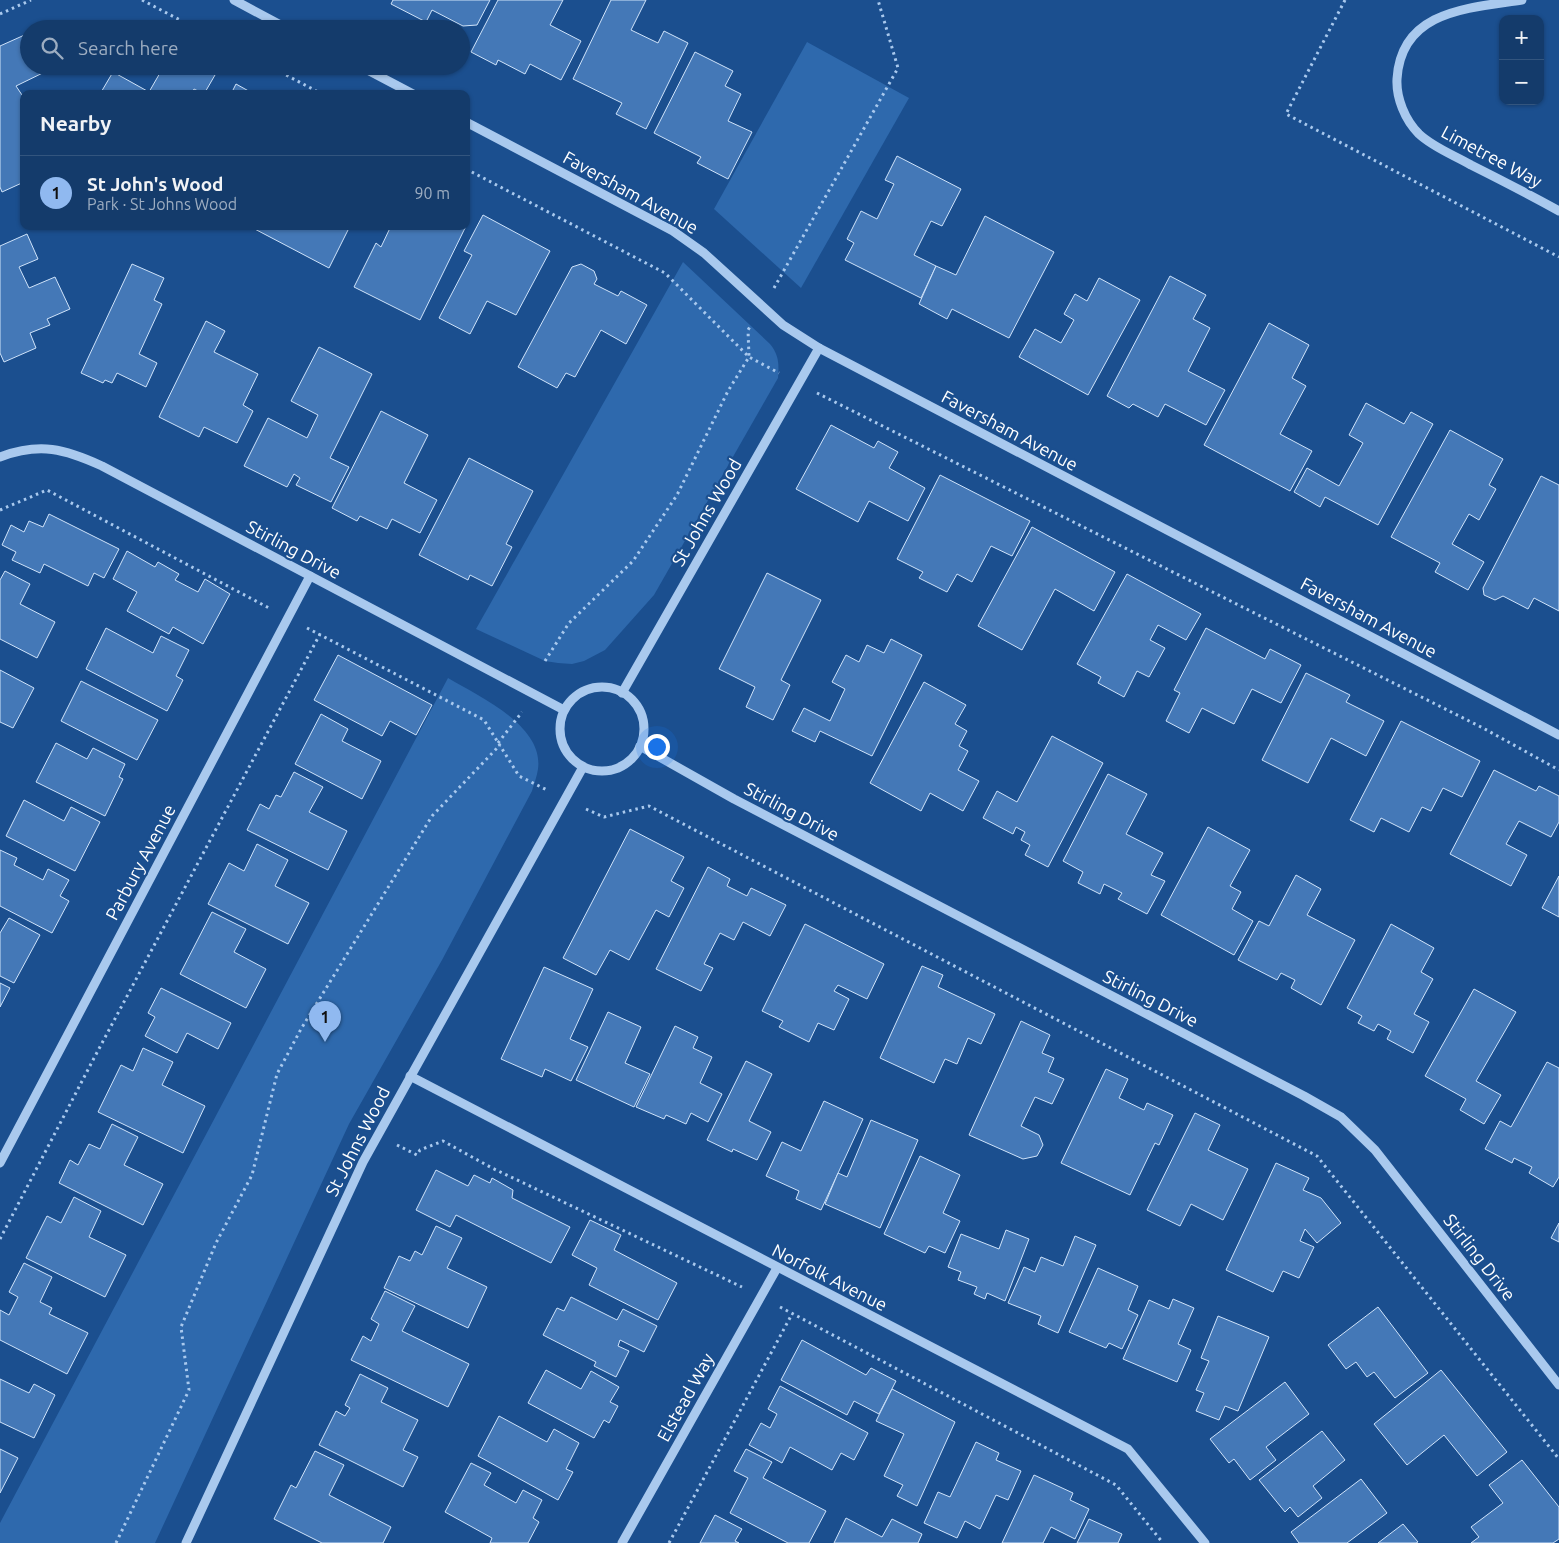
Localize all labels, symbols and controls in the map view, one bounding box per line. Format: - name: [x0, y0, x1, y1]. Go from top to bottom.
- map controls: [1499, 15, 1544, 105]
- button: +: [1499, 15, 1544, 60]
- search box: [20, 20, 470, 75]
- icon: search: [38, 34, 66, 62]
- text: Search here: [78, 37, 178, 59]
- button: −: [1499, 60, 1544, 105]
- text: Nearby: [40, 111, 111, 135]
- street label: Limetree Way: [1438, 121, 1546, 191]
- street label: Faversham Avenue: [560, 147, 702, 237]
- text: St John's Wood: [87, 173, 223, 195]
- text: 1: [51, 184, 61, 202]
- text: 90 m: [414, 184, 450, 202]
- text: Park · St Johns Wood: [87, 195, 237, 213]
- street label: Faversham Avenue: [939, 386, 1081, 474]
- street label: St Johns Wood: [667, 455, 745, 569]
- street label: Stirling Drive: [243, 516, 345, 582]
- street label: Faversham Avenue: [1298, 573, 1440, 661]
- your location: [644, 734, 670, 760]
- street label: Stirling Drive: [741, 778, 843, 844]
- street label: Parbury Avenue: [101, 801, 179, 923]
- street label: Stirling Drive: [1100, 965, 1202, 1031]
- pin: 1: [309, 1001, 341, 1042]
- street label: St Johns Wood: [321, 1083, 393, 1199]
- street label: Stirling Drive: [1440, 1210, 1520, 1304]
- street label: Norfolk Avenue: [769, 1239, 891, 1315]
- street label: Elstead Way: [653, 1349, 718, 1445]

